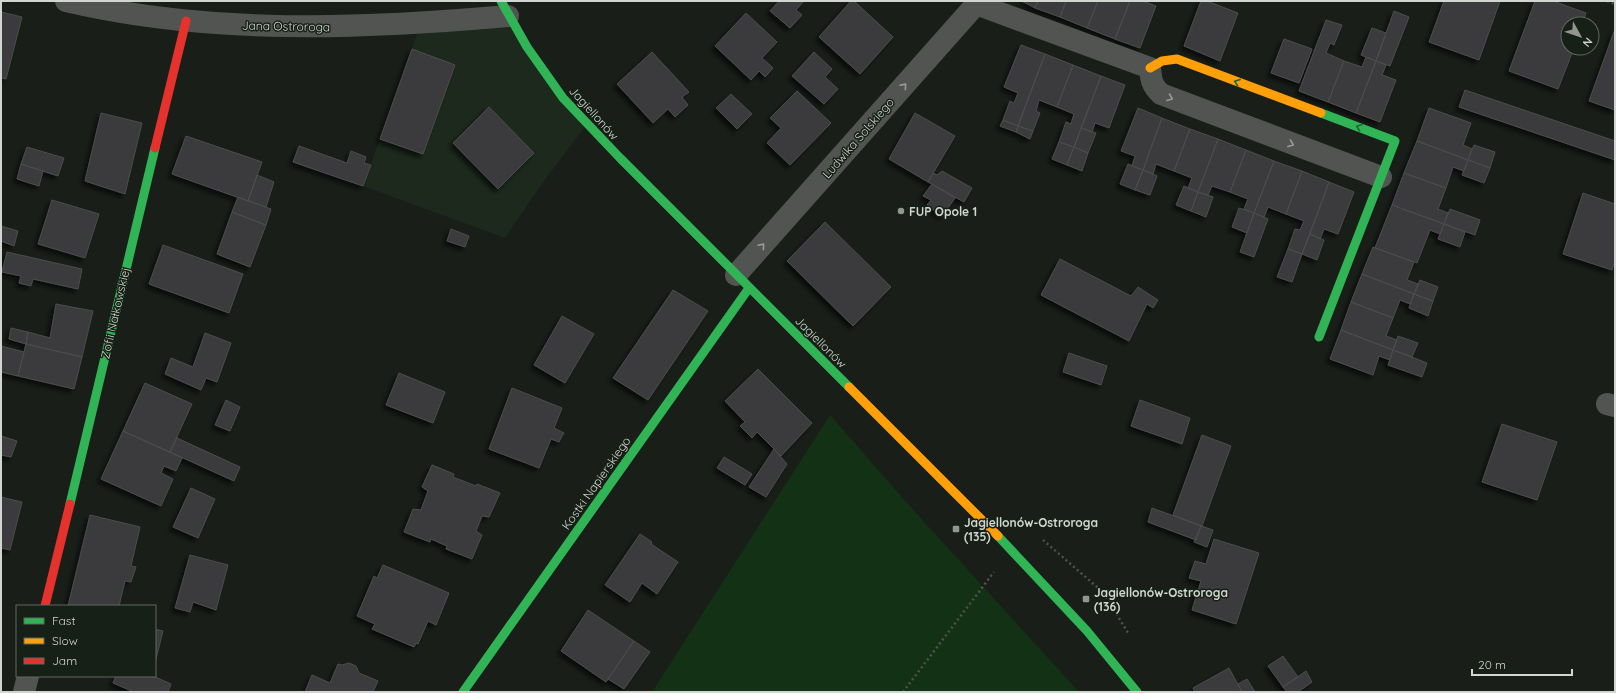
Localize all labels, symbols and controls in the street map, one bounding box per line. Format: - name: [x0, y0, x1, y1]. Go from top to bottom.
- north arrow: [1560, 16, 1600, 56]
- street label: Jana Ostroroga: [242, 18, 330, 34]
- text: N: [1580, 35, 1596, 50]
- one-way arrow: [1234, 78, 1241, 86]
- street label: Jagiellonów: [566, 83, 622, 143]
- one-way arrow: [899, 83, 907, 91]
- one-way arrow: [1166, 93, 1173, 101]
- street label: Ludwika Solskiego: [819, 95, 897, 181]
- one-way arrow: [1355, 123, 1362, 132]
- one-way arrow: [1288, 139, 1295, 147]
- place label: FUP Opole 1: [909, 204, 977, 219]
- marker: FUP Opole 1: [896, 206, 906, 216]
- one-way arrow: [757, 243, 765, 251]
- street label: Zofii Nałkowskiej: [97, 266, 133, 360]
- street label: Jagiellonów: [792, 313, 850, 371]
- street label: Kostki Napierskiego: [558, 434, 634, 532]
- place label: Jagiellonów-Ostroroga (135): [964, 515, 1098, 544]
- marker: Jagiellonów-Ostroroga (135): [951, 524, 961, 534]
- place label: Jagiellonów-Ostroroga (136): [1094, 585, 1228, 614]
- marker: Jagiellonów-Ostroroga (136): [1081, 594, 1091, 604]
- legend: [16, 605, 156, 677]
- text: Fast: [52, 613, 76, 628]
- text: Slow: [52, 633, 78, 648]
- scale bar: [1472, 651, 1572, 677]
- text: Jam: [52, 653, 77, 668]
- text: 20 m: [1478, 657, 1506, 672]

